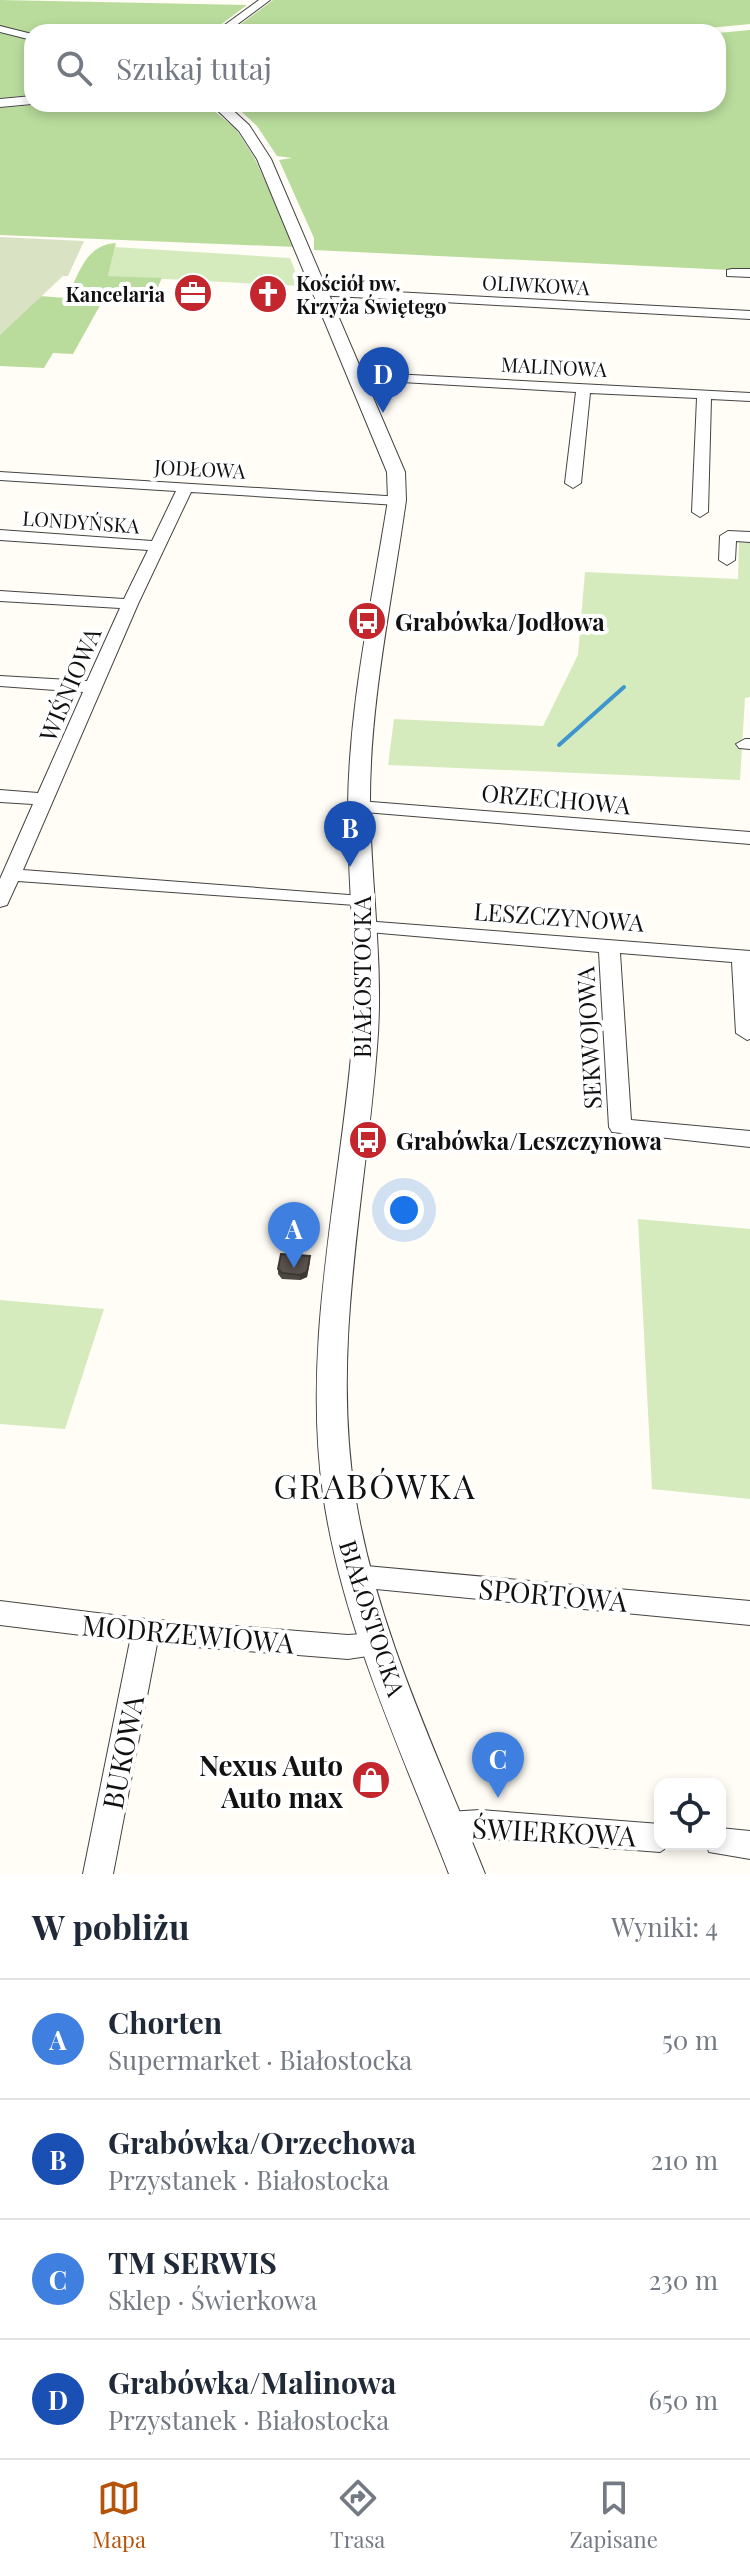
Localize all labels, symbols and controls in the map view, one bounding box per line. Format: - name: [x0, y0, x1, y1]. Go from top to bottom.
- search box: [24, 24, 726, 112]
- icon: search: [52, 46, 96, 90]
- text: Szukaj tutaj: [116, 48, 272, 88]
- street label: OLIWKOWA: [482, 268, 591, 300]
- place label: Kościół pw. Krzyża Świętego: [296, 269, 447, 319]
- office icon: Kancelaria: [172, 272, 214, 314]
- church icon: Kościół pw. Krzyża Świętego: [247, 273, 289, 315]
- place label: Kancelaria: [66, 280, 166, 307]
- pin: D: [357, 347, 409, 413]
- street label: MALINOWA: [500, 350, 608, 382]
- street label: JODŁOWA: [153, 452, 247, 484]
- street label: LONDYŃSKA: [22, 503, 141, 539]
- bus stop icon: Grabówka/Jodłowa: [346, 600, 388, 642]
- place label: Grabówka/Jodłowa: [395, 605, 605, 637]
- street label: WIŚNIOWA: [30, 621, 108, 747]
- street label: ORZECHOWA: [480, 776, 633, 821]
- pin: B: [324, 801, 376, 867]
- street label: LESZCZYNOWA: [473, 894, 646, 938]
- street label: BIAŁOSTOCKA: [345, 895, 377, 1058]
- street label: SEKWOJOWA: [568, 965, 608, 1110]
- bus stop icon: Grabówka/Leszczynowa: [347, 1119, 389, 1161]
- place label: Grabówka/Leszczynowa: [396, 1124, 663, 1156]
- your location: [384, 1190, 424, 1230]
- pin: A: [268, 1202, 320, 1268]
- district label: GRABÓWKA: [273, 1462, 477, 1508]
- street label: BIAŁOSTOCKA: [333, 1536, 414, 1701]
- street label: SPORTOWA: [477, 1569, 629, 1619]
- street label: MODRZEWIOWA: [80, 1605, 296, 1661]
- street label: BUKOWA: [93, 1692, 151, 1812]
- pin: C: [472, 1732, 524, 1798]
- place label: Nexus Auto Auto max: [199, 1746, 344, 1815]
- shop icon: Nexus Auto Auto max: [350, 1759, 392, 1801]
- map controls: [654, 1778, 726, 1850]
- button: locate: [654, 1778, 726, 1850]
- street label: ŚWIERKOWA: [471, 1808, 637, 1854]
- text: W pobliżu: [32, 1903, 190, 1949]
- text: Wyniki: 4: [611, 1909, 718, 1944]
- text: Chorten: [108, 2002, 222, 2042]
- text: A: [49, 2022, 67, 2057]
- text: 50 m: [662, 2022, 718, 2057]
- text: Supermarket · Białostocka: [108, 2042, 412, 2077]
- text: Grabówka/Orzechowa: [108, 2122, 416, 2162]
- text: B: [49, 2142, 67, 2177]
- text: 210 m: [651, 2142, 718, 2177]
- text: Przystanek · Białostocka: [108, 2162, 389, 2197]
- text: TM SERWIS: [108, 2242, 277, 2282]
- text: C: [49, 2262, 67, 2297]
- text: 230 m: [649, 2262, 718, 2297]
- text: Sklep · Świerkowa: [108, 2282, 317, 2317]
- text: Grabówka/Malinowa: [108, 2362, 396, 2402]
- text: D: [48, 2382, 68, 2417]
- text: 650 m: [649, 2382, 718, 2417]
- text: Przystanek · Białostocka: [108, 2402, 389, 2437]
- tab: Mapa: [92, 2476, 146, 2554]
- tab: Trasa: [330, 2476, 385, 2554]
- tab: Zapisane: [570, 2476, 658, 2554]

